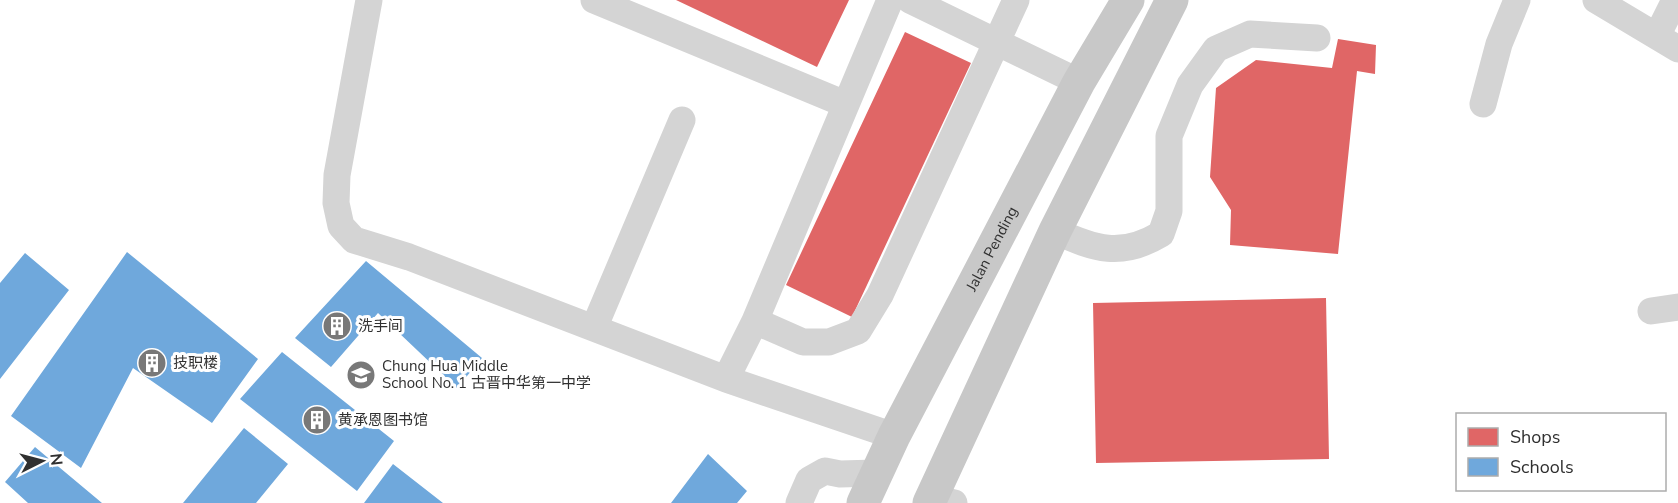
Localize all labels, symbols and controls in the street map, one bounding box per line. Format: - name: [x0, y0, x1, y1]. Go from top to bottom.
- street label: Jalan Pending: [961, 203, 1022, 296]
- building icon: 洗手间: [321, 310, 353, 342]
- place label: 洗手间: [358, 316, 403, 336]
- building icon: 技职楼: [136, 347, 168, 379]
- place label: 技职楼: [173, 353, 218, 373]
- place label: Chung Hua Middle School No. 1 古晋中华第一中学: [382, 356, 591, 393]
- school or university icon: Chung Hua Middle School No. 1 古晋中华第一中学: [345, 359, 377, 391]
- building icon: 黄承恩图书馆: [301, 404, 333, 436]
- place label: 黄承恩图书馆: [338, 410, 428, 430]
- legend: [1456, 413, 1666, 491]
- text: Shops: [1510, 425, 1560, 449]
- north arrow: [12, 431, 72, 491]
- text: N: [44, 452, 67, 467]
- text: Schools: [1510, 455, 1574, 479]

